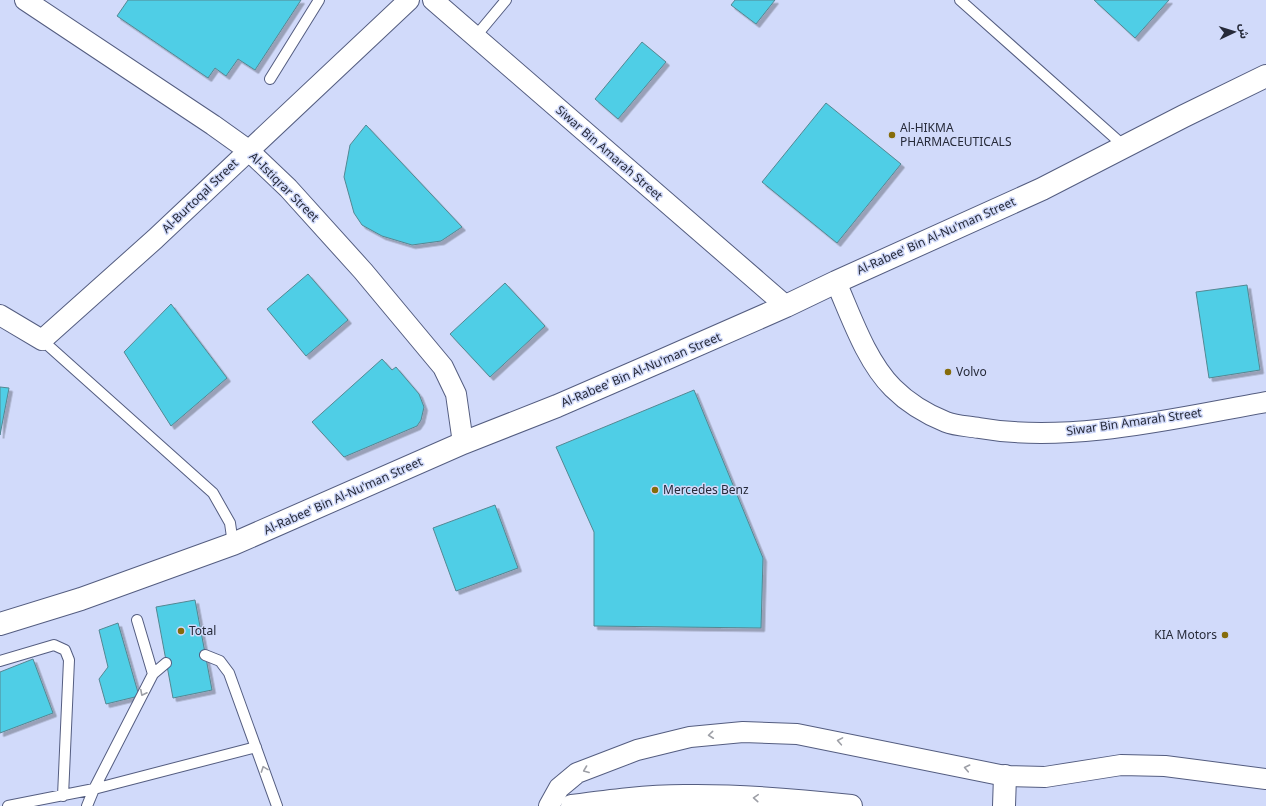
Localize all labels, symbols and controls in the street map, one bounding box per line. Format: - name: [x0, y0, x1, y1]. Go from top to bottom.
- north arrow: [1214, 12, 1254, 52]
- text: ش: [1236, 23, 1252, 39]
- street label: Siwar Bin Amarah Street: [552, 101, 667, 204]
- place label: Al-HIKMA PHARMACEUTICALS: [900, 119, 1012, 150]
- marker: Al-HIKMA PHARMACEUTICALS: [887, 130, 897, 140]
- street label: Al-Istiqrar Street: [246, 148, 323, 226]
- street label: Al-Burtoqal Street: [158, 154, 242, 237]
- street label: Al-Rabee' Bin Al-Nu'man Street: [854, 192, 1019, 278]
- street label: Al-Rabee' Bin Al-Nu'man Street: [558, 328, 724, 411]
- place label: Volvo: [956, 363, 987, 380]
- marker: Volvo: [943, 367, 953, 377]
- street label: Siwar Bin Amarah Street: [1065, 403, 1203, 439]
- street label: Al-Rabee' Bin Al-Nu'man Street: [261, 452, 426, 538]
- place label: Mercedes Benz: [663, 481, 749, 498]
- marker: Mercedes Benz: [650, 485, 660, 495]
- place label: Total: [189, 622, 216, 639]
- marker: Total: [176, 626, 186, 636]
- place label: KIA Motors: [1154, 626, 1217, 643]
- marker: KIA Motors: [1220, 630, 1230, 640]
- one-way arrow: [140, 688, 148, 696]
- one-way arrow: [708, 730, 714, 739]
- one-way arrow: [837, 737, 843, 746]
- one-way arrow: [583, 765, 590, 773]
- one-way arrow: [964, 765, 970, 773]
- one-way arrow: [260, 766, 269, 773]
- one-way arrow: [753, 794, 759, 803]

